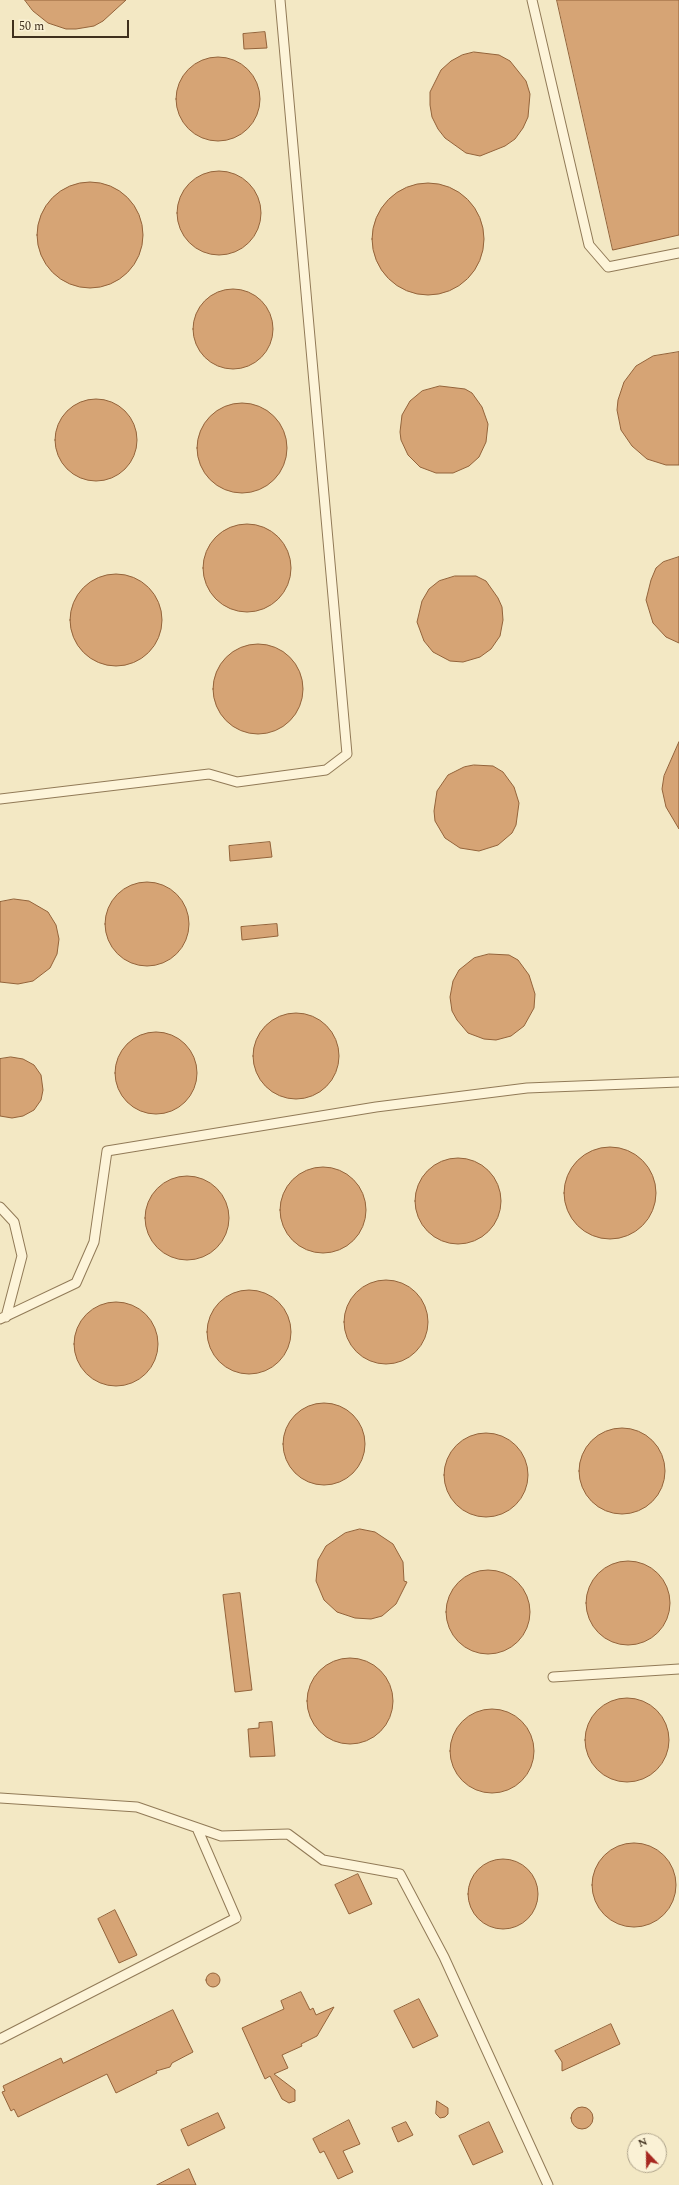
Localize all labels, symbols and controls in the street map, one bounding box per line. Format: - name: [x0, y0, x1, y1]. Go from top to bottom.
- scale bar: [14, 12, 131, 38]
- text: 50 m: [19, 17, 44, 36]
- north arrow: [627, 2133, 667, 2173]
- text: N: [635, 2133, 650, 2152]

